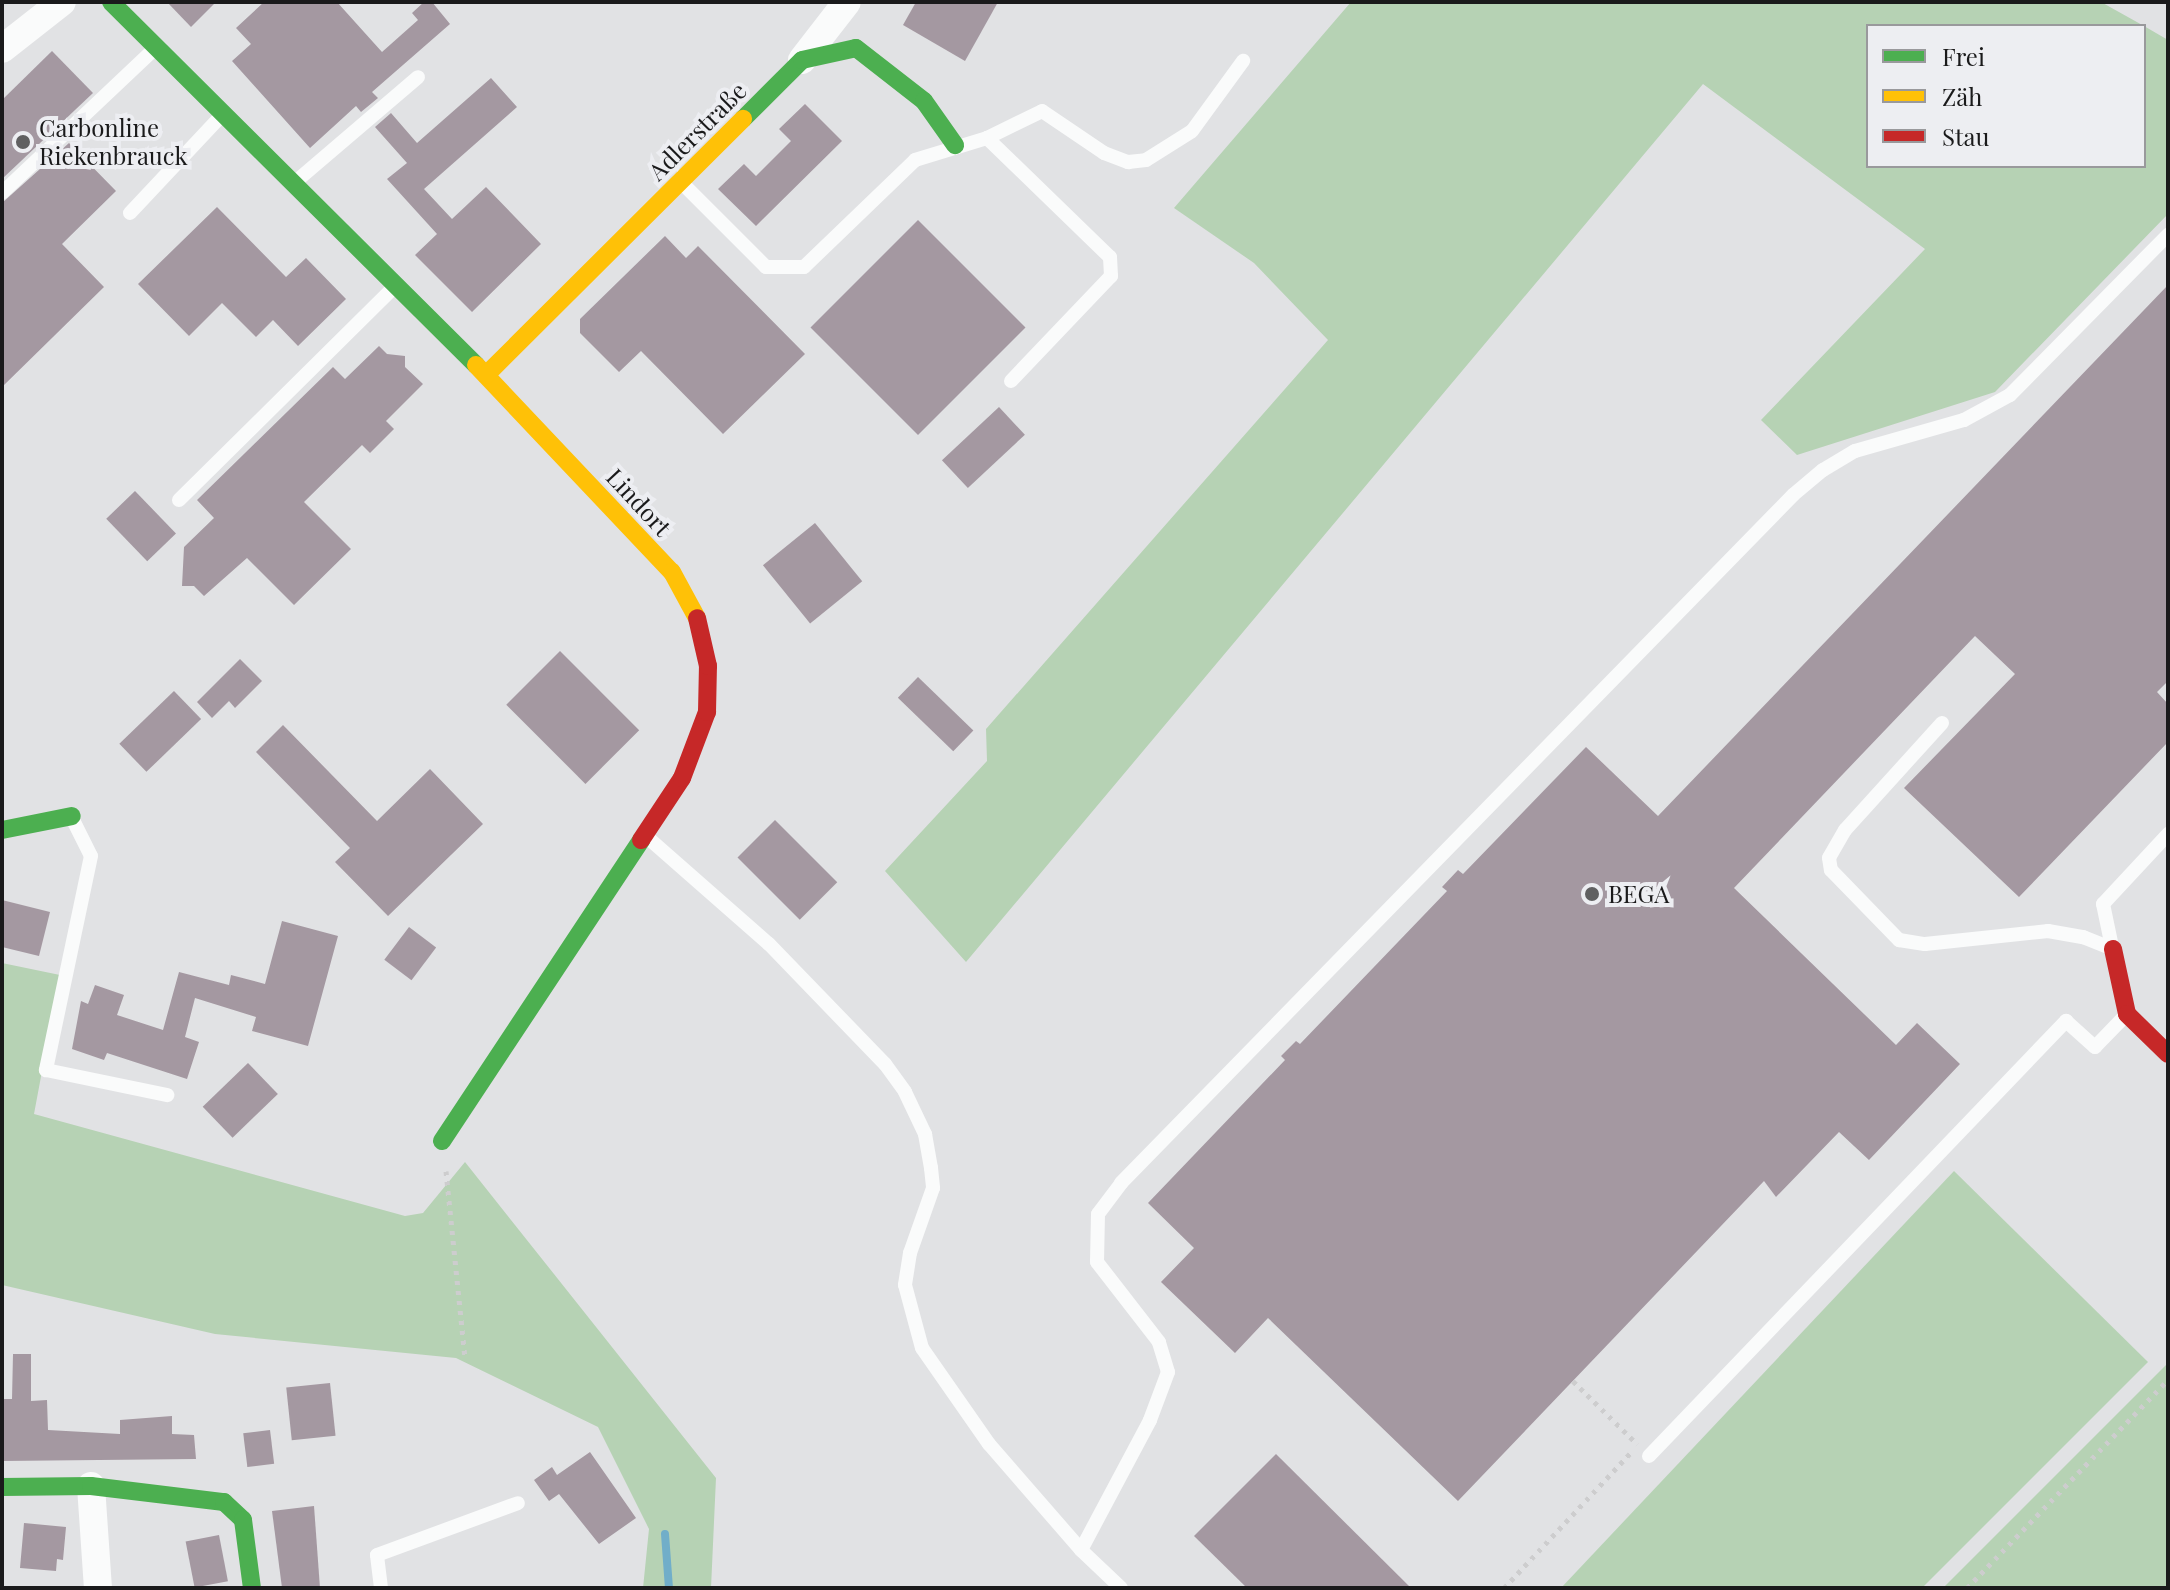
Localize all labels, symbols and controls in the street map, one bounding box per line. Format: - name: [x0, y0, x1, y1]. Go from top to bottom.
- legend: [1866, 24, 2146, 168]
- text: Frei: [1942, 40, 1985, 72]
- street label: Adlerstraße: [642, 76, 752, 186]
- text: Zäh: [1942, 80, 1982, 112]
- place label: Carbonline Riekenbrauck: [39, 114, 188, 170]
- text: Stau: [1942, 120, 1989, 152]
- marker: Carbonline Riekenbrauck: [14, 133, 32, 151]
- street label: Lindort: [601, 462, 677, 542]
- place label: BEGA: [1608, 880, 1669, 908]
- marker: BEGA: [1583, 885, 1601, 903]

